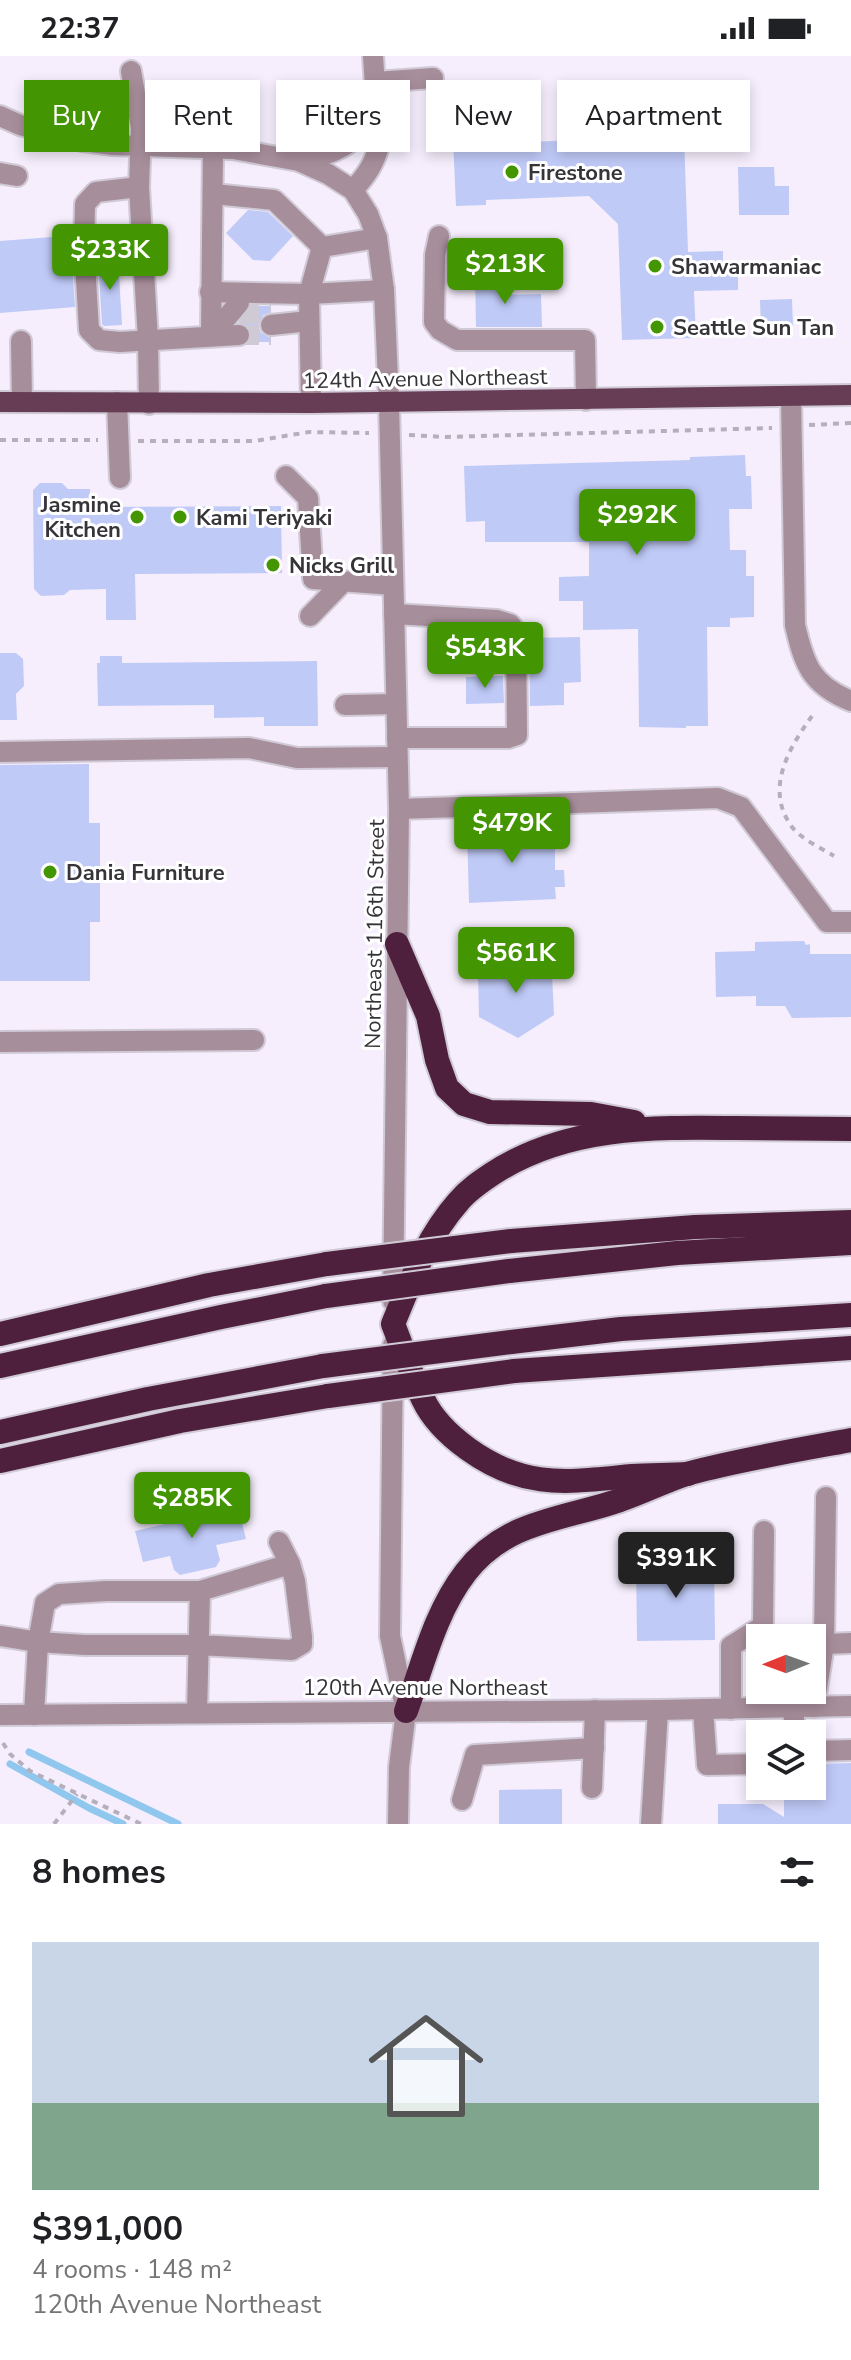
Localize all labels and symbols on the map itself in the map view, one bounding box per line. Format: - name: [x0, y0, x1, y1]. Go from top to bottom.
- place label: Firestone: [528, 158, 623, 188]
- marker: Firestone: [503, 163, 521, 181]
- pin: $233K: [54, 224, 166, 292]
- pin: $213K: [449, 238, 561, 306]
- place label: Shawarmaniac: [671, 252, 822, 282]
- marker: Shawarmaniac: [646, 257, 664, 275]
- place label: Seattle Sun Tan: [673, 313, 834, 343]
- marker: Seattle Sun Tan: [648, 318, 666, 336]
- street label: 124th Avenue Northeast: [302, 362, 548, 396]
- pin: $292K: [581, 489, 693, 557]
- place label: Jasmine Kitchen: [40, 490, 121, 545]
- place label: Kami Teriyaki: [196, 503, 332, 533]
- marker: Jasmine Kitchen: [128, 508, 146, 526]
- marker: Kami Teriyaki: [171, 508, 189, 526]
- place label: Nicks Grill: [289, 551, 394, 581]
- marker: Nicks Grill: [264, 556, 282, 574]
- pin: $543K: [429, 622, 541, 690]
- pin: $479K: [456, 797, 568, 865]
- street label: Northeast 116th Street: [358, 819, 392, 1049]
- place label: Dania Furniture: [66, 858, 225, 888]
- marker: Dania Furniture: [41, 863, 59, 881]
- pin: $561K: [460, 927, 572, 995]
- pin: $285K: [136, 1472, 248, 1540]
- pin: $391K: [620, 1532, 732, 1600]
- north arrow: [746, 1624, 826, 1704]
- street label: 120th Avenue Northeast: [303, 1673, 548, 1703]

